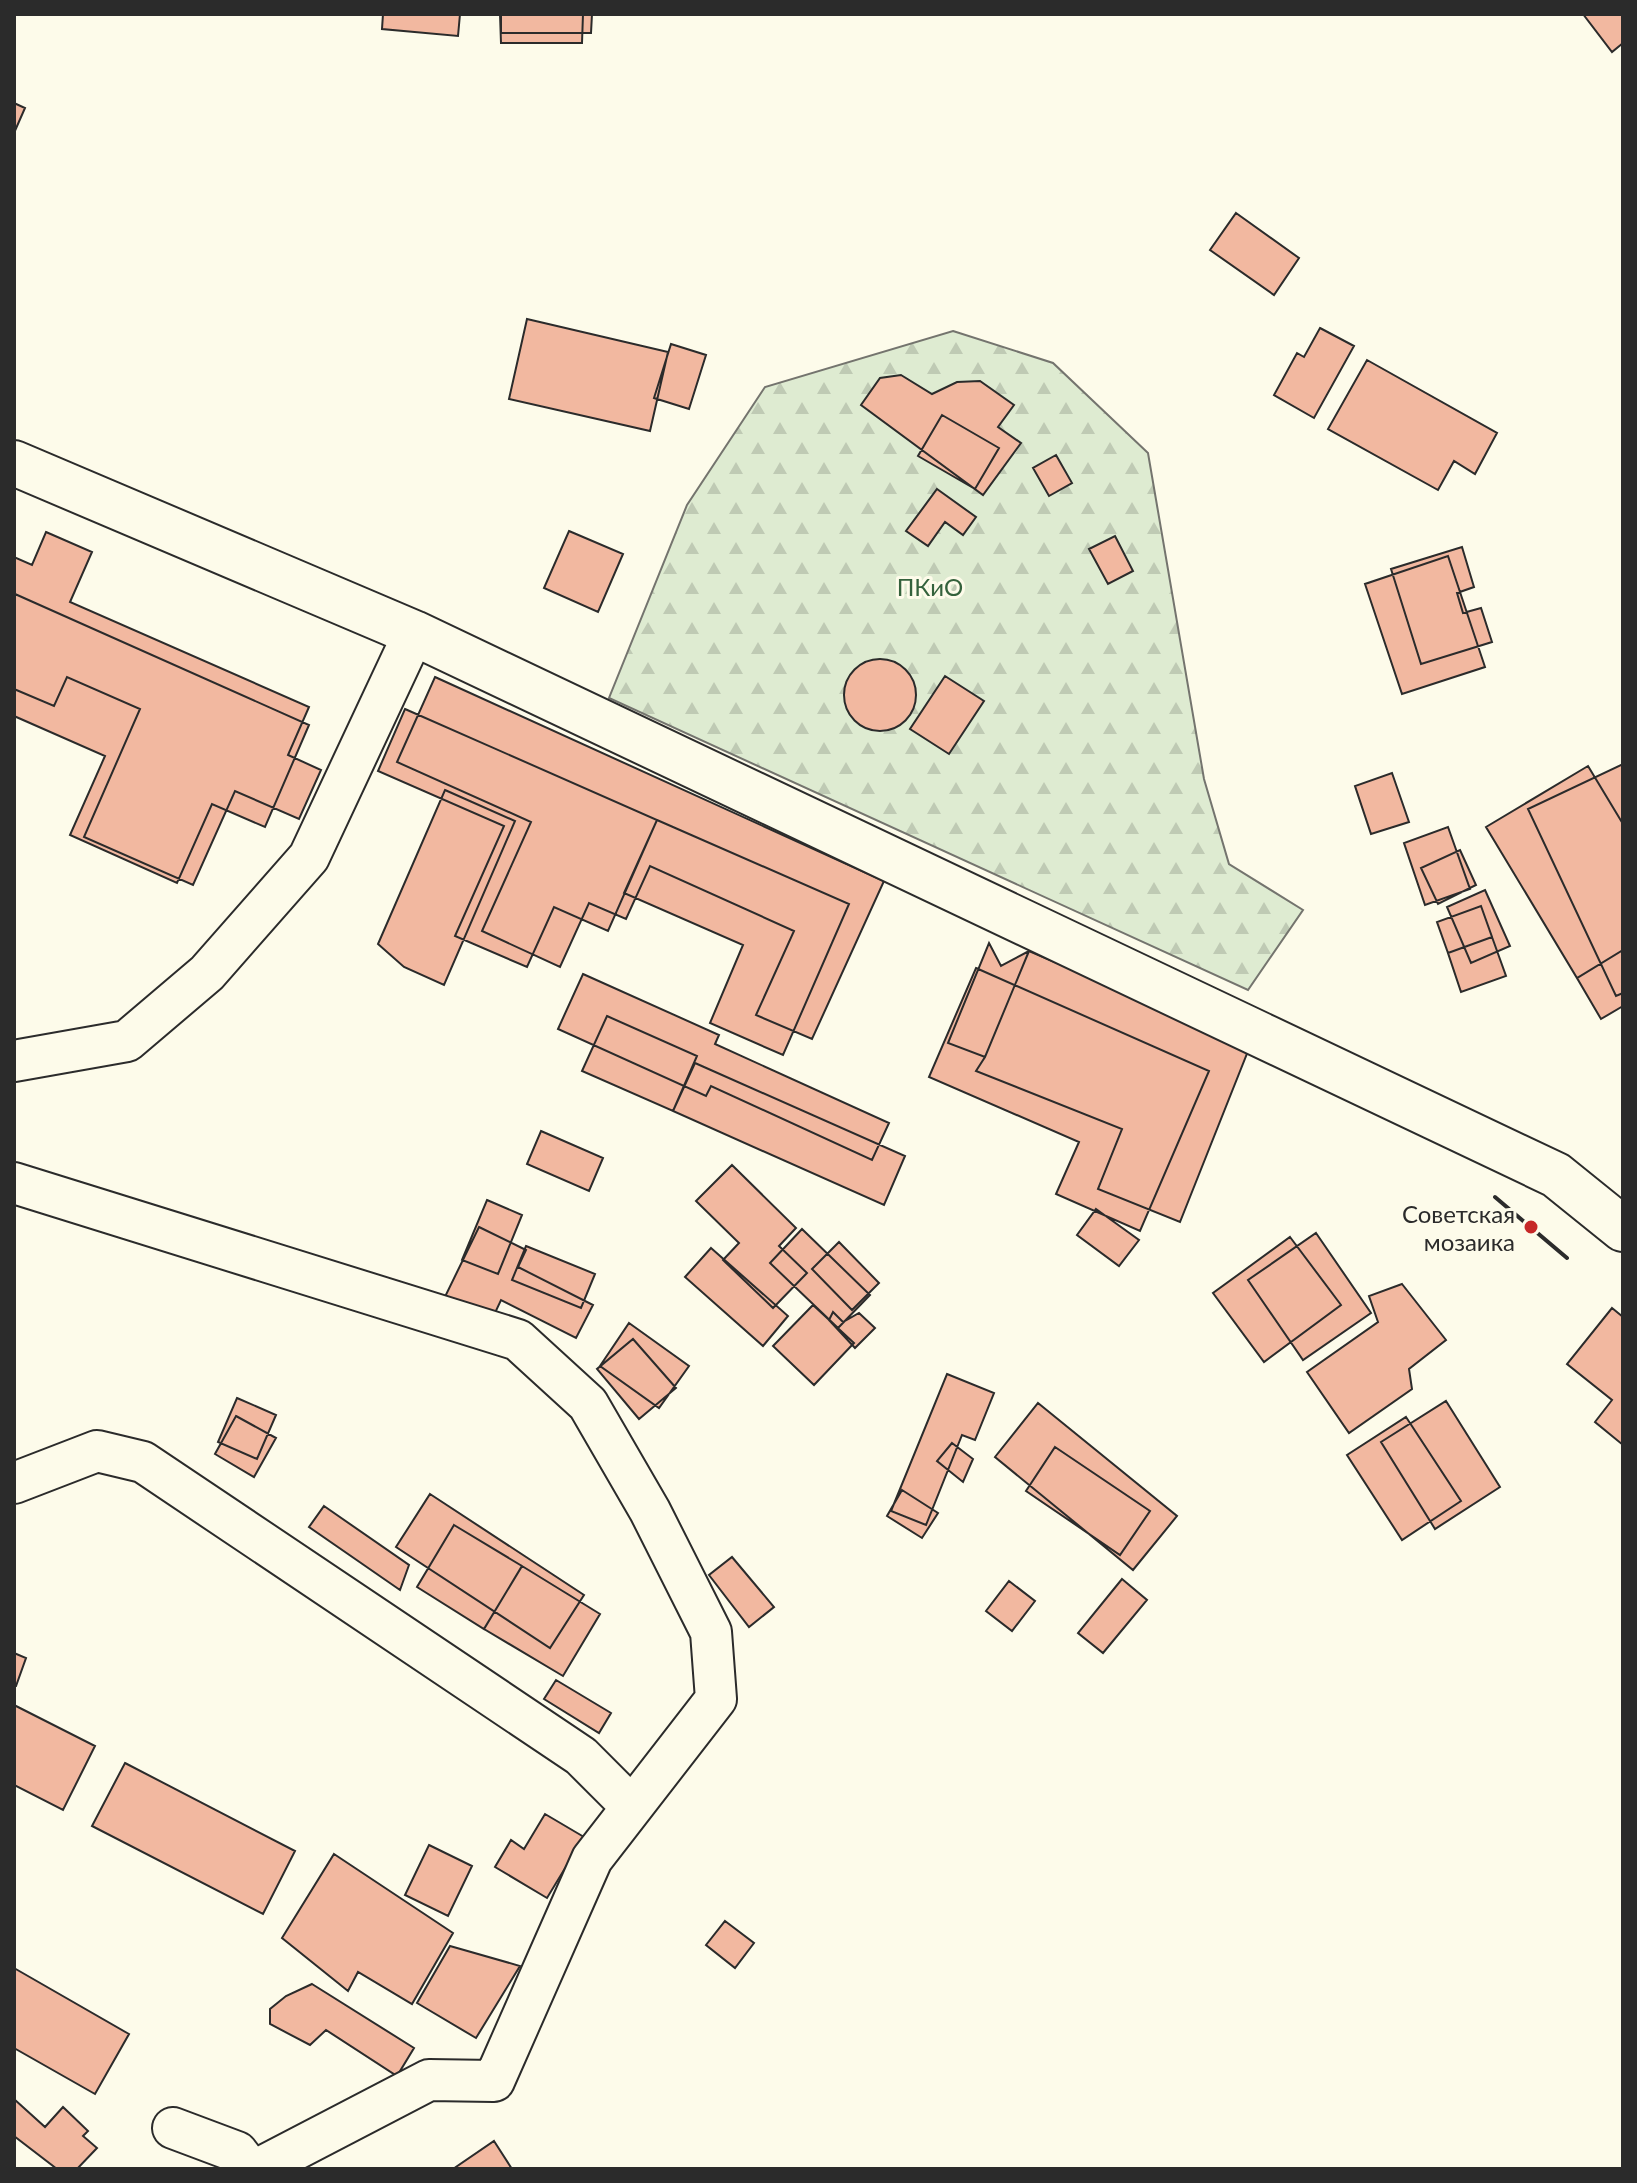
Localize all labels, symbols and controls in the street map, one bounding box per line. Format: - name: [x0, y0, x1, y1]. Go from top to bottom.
- park label: ПКиО: [897, 572, 963, 601]
- place label: Советская мозаика: [1402, 1199, 1515, 1256]
- marker: Советская мозаика: [1522, 1218, 1540, 1236]

